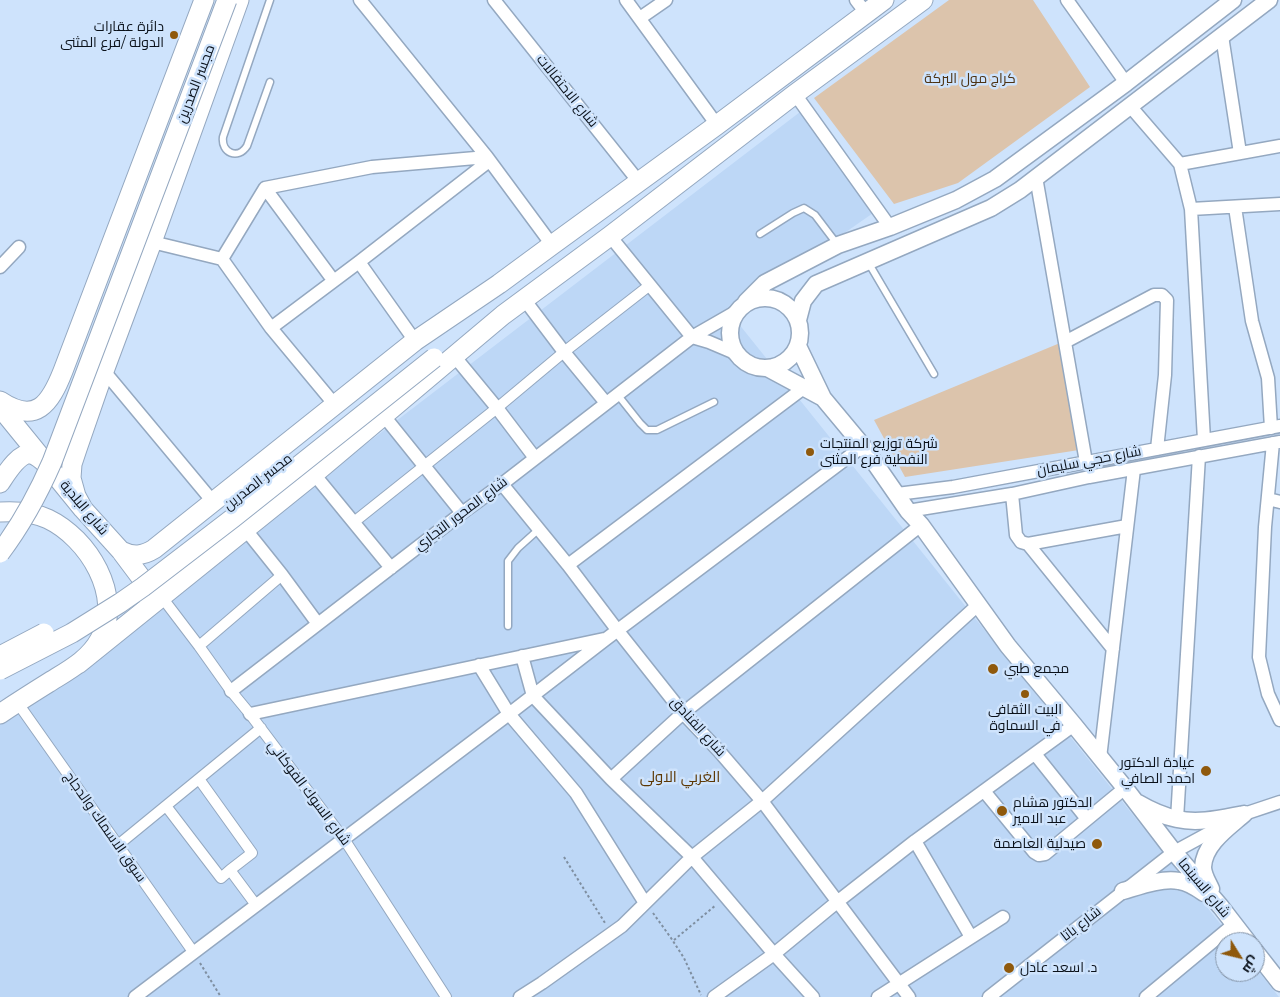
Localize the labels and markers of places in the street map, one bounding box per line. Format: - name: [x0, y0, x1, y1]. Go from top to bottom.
- place label: دائرة عقارات الدولة /فرع المثنى: [60, 19, 164, 52]
- marker: دائرة عقارات الدولة /فرع المثنى: [168, 29, 180, 41]
- place label: شركة توزيع المنتجات النفطية فرع المثنى: [820, 436, 938, 468]
- marker: شركة توزيع المنتجات النفطية فرع المثنى: [804, 446, 816, 458]
- place label: مجمع طبي: [1004, 661, 1069, 677]
- marker: مجمع طبي: [986, 662, 1000, 676]
- marker: البيت الثقافي في السماوة: [1019, 688, 1031, 700]
- place label: البيت الثقافي في السماوة: [988, 702, 1062, 734]
- place label: عيادة الدكتور احمد الصافي: [1120, 755, 1195, 788]
- marker: عيادة الدكتور احمد الصافي: [1199, 764, 1213, 778]
- place label: الدكتور هشام عبد الامير: [1013, 795, 1092, 828]
- marker: الدكتور هشام عبد الامير: [995, 804, 1009, 818]
- place label: صيدلية العاصمة: [994, 836, 1086, 852]
- marker: صيدلية العاصمة: [1090, 837, 1104, 851]
- place label: د. اسعد عادل: [1020, 960, 1097, 976]
- marker: د. اسعد عادل: [1002, 961, 1016, 975]

